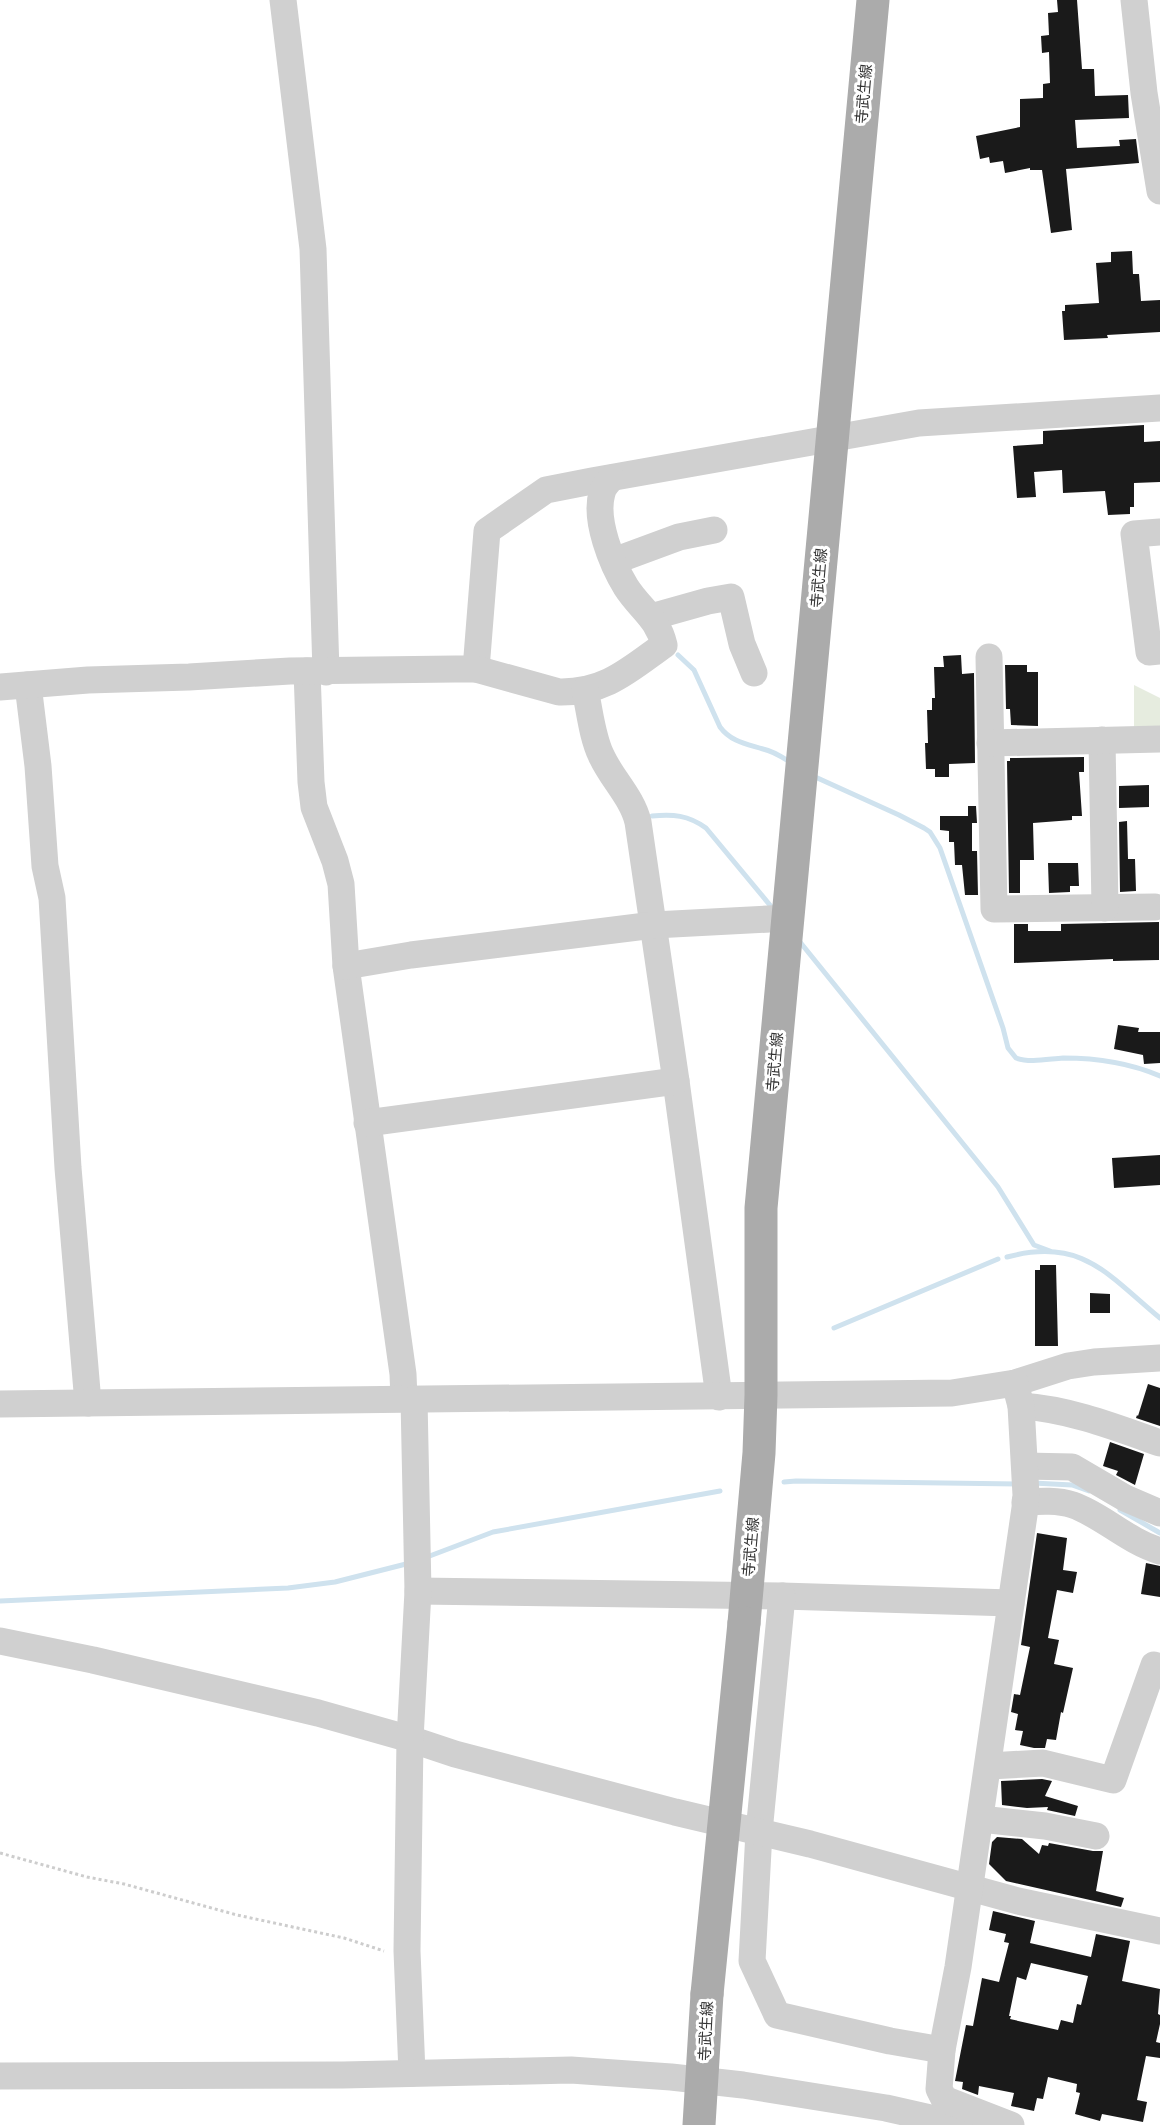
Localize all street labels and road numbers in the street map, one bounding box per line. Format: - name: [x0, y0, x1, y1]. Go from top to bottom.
- street label: 寺武生線: [852, 63, 876, 125]
- street label: 寺武生線: [807, 547, 831, 609]
- street label: 寺武生線: [763, 1031, 787, 1093]
- street label: 寺武生線: [739, 1516, 763, 1578]
- street label: 寺武生線: [695, 2001, 717, 2061]

